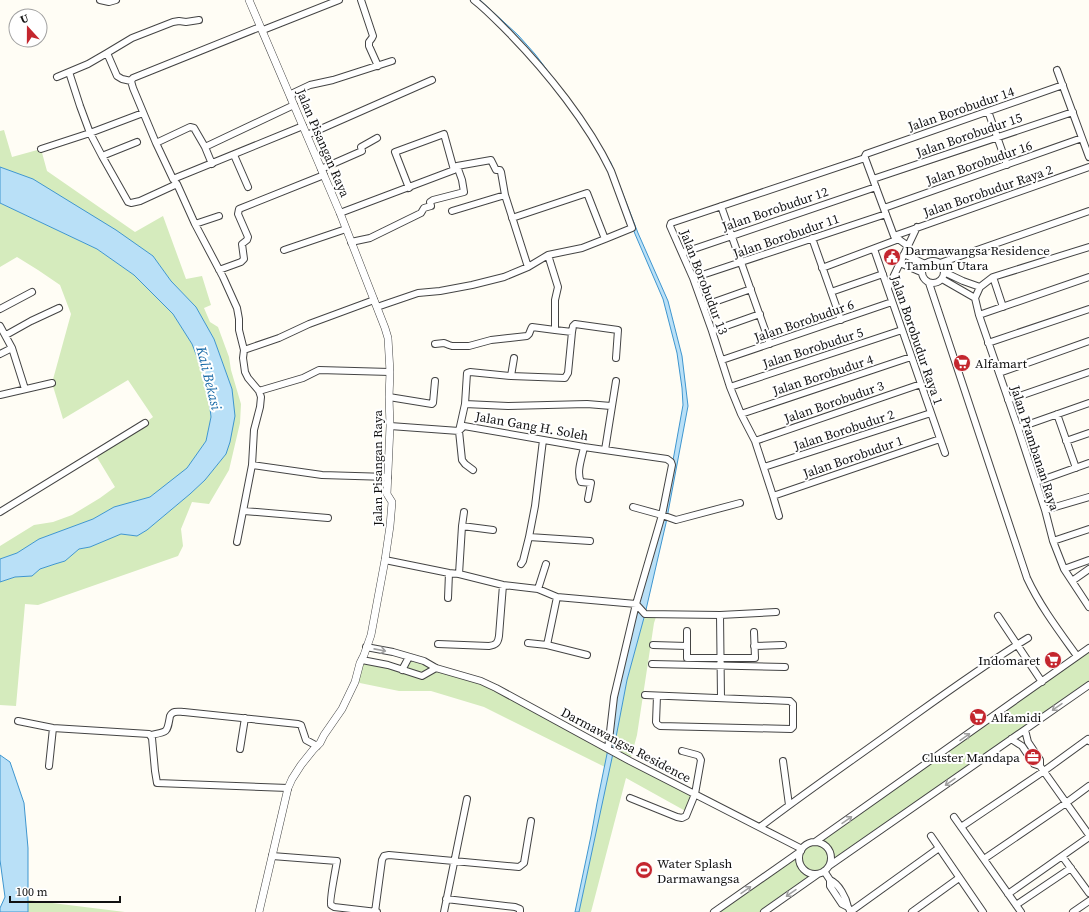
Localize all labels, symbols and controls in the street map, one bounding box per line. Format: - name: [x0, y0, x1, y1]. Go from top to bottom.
- north arrow: [8, 8, 48, 48]
- text: U: [18, 11, 31, 28]
- street label: Jalan Borobudur 14: [905, 83, 1017, 135]
- street label: Jalan Pisangan Raya: [292, 85, 354, 200]
- street label: Jalan Borobudur 15: [913, 109, 1024, 161]
- street label: Jalan Borobudur 16: [923, 137, 1034, 189]
- street label: Jalan Borobudur Raya 2: [920, 161, 1055, 221]
- street label: Jalan Borobudur 12: [719, 183, 830, 235]
- street label: Jalan Borobudur 11: [730, 210, 841, 262]
- street label: Jalan Borobudur 13: [676, 226, 732, 337]
- place label: Darmawangsa Residence Tambun Utara: [905, 242, 1050, 274]
- public building icon: Darmawangsa Residence Tambun Utara: [882, 247, 902, 267]
- street label: Jalan Borobudur Raya 1: [887, 272, 947, 407]
- street label: Jalan Borobudur 6: [751, 296, 856, 346]
- street label: Jalan Borobudur 5: [760, 324, 865, 373]
- water label: Kali Bekasi: [191, 343, 227, 413]
- street label: Jalan Borobudur 4: [770, 351, 876, 400]
- supermarket icon: Alfamart: [952, 353, 972, 373]
- place label: Alfamart: [975, 355, 1028, 372]
- street label: Jalan Borobudur 3: [781, 377, 886, 427]
- street label: Jalan Prambanan Raya: [1006, 382, 1063, 513]
- street label: Jalan Borobudur 2: [791, 406, 896, 455]
- street label: Jalan Gang H. Soleh: [473, 408, 590, 444]
- street label: Jalan Pisangan Raya: [369, 410, 386, 527]
- street label: Jalan Borobudur 1: [800, 432, 905, 482]
- one-way arrow: [373, 646, 386, 654]
- supermarket icon: Indomaret: [1043, 650, 1063, 670]
- place label: Indomaret: [978, 652, 1041, 669]
- street label: Darmawangsa Residence: [558, 703, 694, 787]
- one-way arrow: [1052, 703, 1063, 711]
- supermarket icon: Alfamidi: [968, 707, 988, 727]
- place label: Alfamidi: [991, 709, 1042, 726]
- one-way arrow: [959, 732, 970, 741]
- office icon: Cluster Mandapa: [1023, 747, 1043, 767]
- place label: Cluster Mandapa: [922, 749, 1020, 766]
- one-way arrow: [945, 778, 956, 786]
- one-way arrow: [842, 816, 853, 824]
- place label: Water Splash Darmawangsa: [657, 855, 740, 887]
- sports icon: Water Splash Darmawangsa: [634, 860, 654, 880]
- scale bar: [10, 878, 120, 904]
- text: 100 m: [16, 884, 48, 900]
- one-way arrow: [740, 886, 751, 894]
- one-way arrow: [786, 889, 797, 897]

